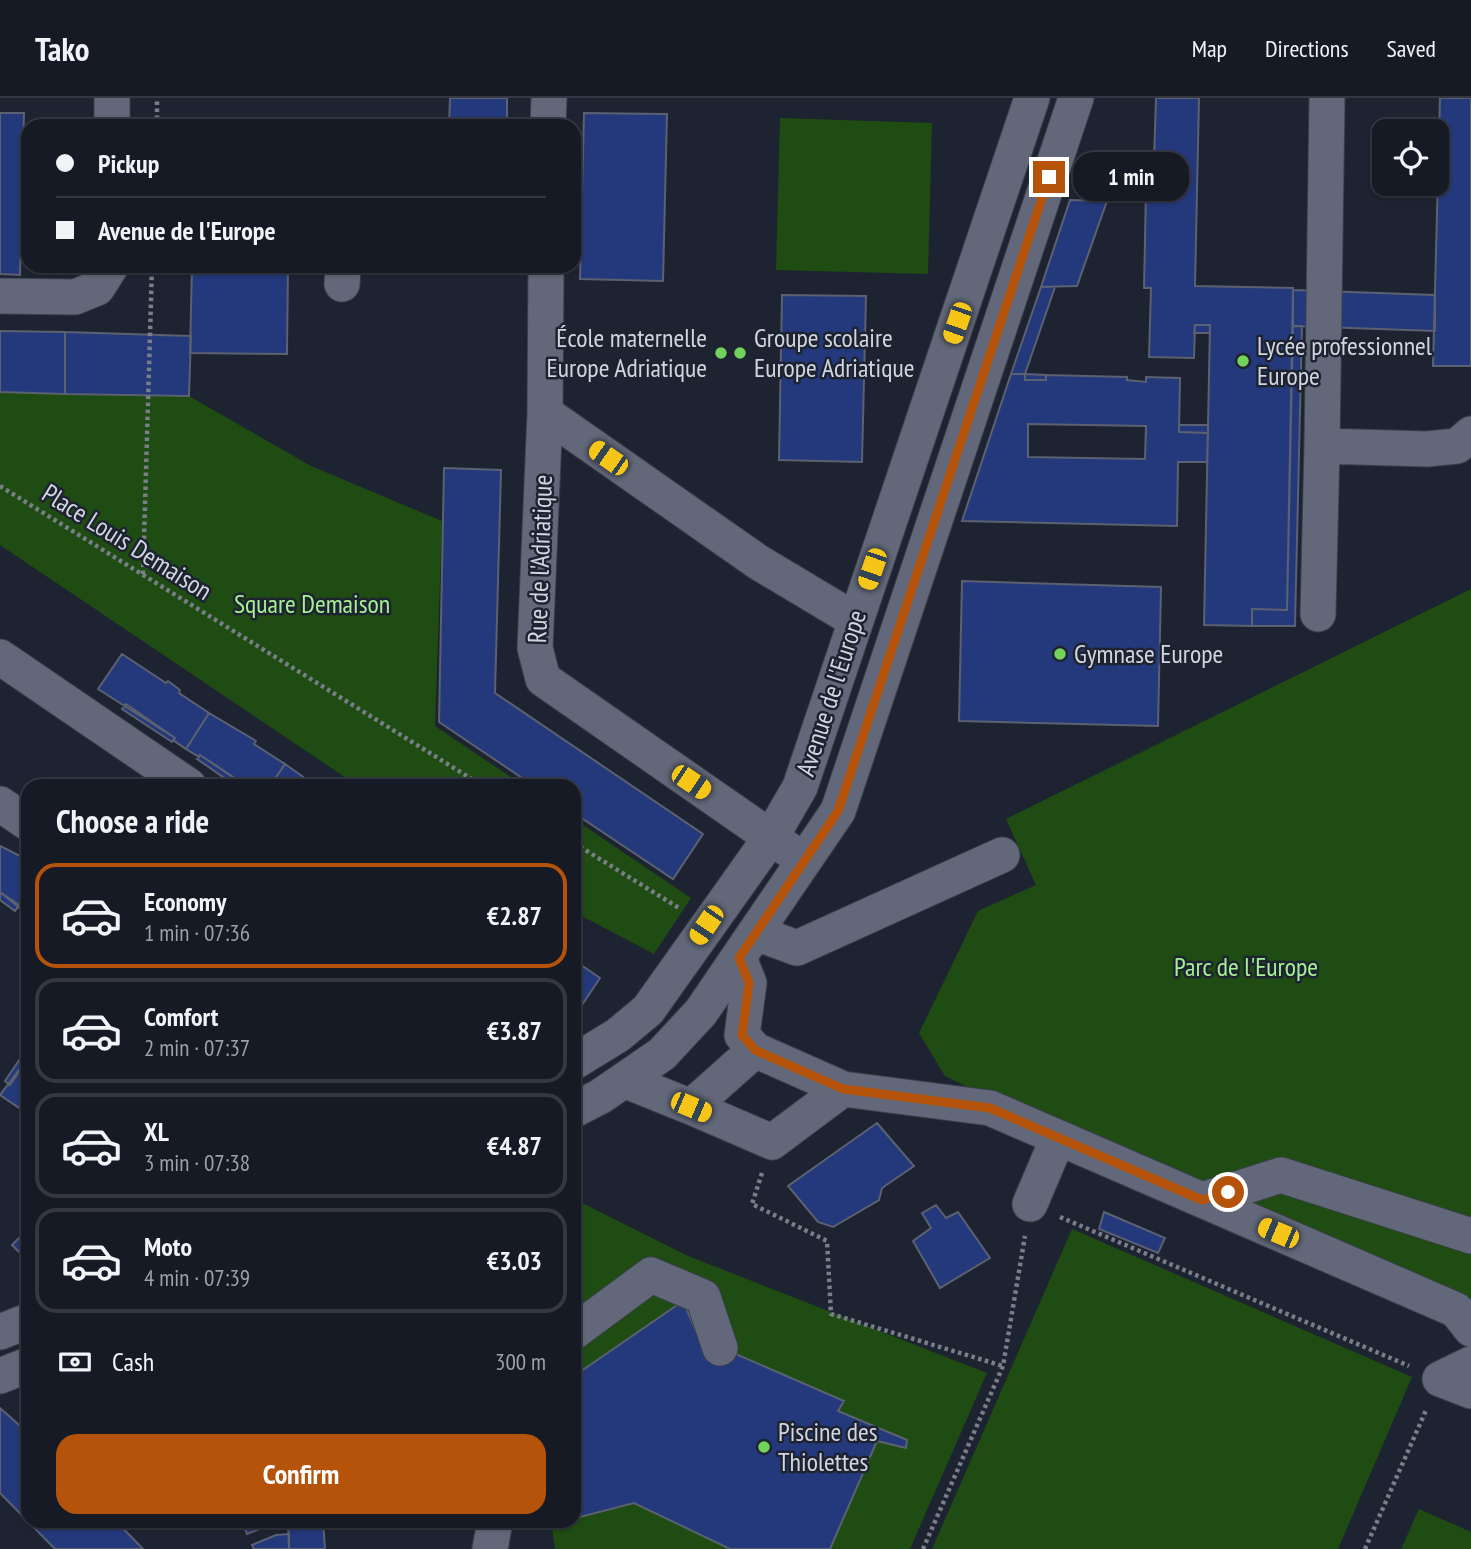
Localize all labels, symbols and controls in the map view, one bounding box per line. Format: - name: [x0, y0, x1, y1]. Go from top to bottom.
- text: Tako: [35, 27, 89, 70]
- text: Map: [1192, 33, 1227, 64]
- text: Directions: [1265, 33, 1349, 64]
- text: Saved: [1387, 33, 1436, 64]
- map controls: [1372, 119, 1449, 196]
- button: locate: [1372, 119, 1449, 196]
- text: Pickup: [98, 147, 159, 180]
- callout: 1 min: [1074, 153, 1189, 202]
- route end: [1033, 161, 1065, 193]
- text: 1 min: [1108, 162, 1154, 191]
- text: Avenue de l'Europe: [98, 214, 276, 247]
- car: [941, 300, 974, 346]
- place label: École maternelle Europe Adriatique: [547, 321, 707, 384]
- place label: Groupe scolaire Europe Adriatique: [754, 321, 914, 384]
- place label: Lycée professionnel Europe: [1257, 329, 1432, 392]
- marker: École maternelle Europe Adriatique: [713, 345, 729, 361]
- marker: Groupe scolaire Europe Adriatique: [732, 345, 748, 361]
- marker: Lycée professionnel Europe: [1235, 353, 1251, 369]
- car: [585, 437, 632, 479]
- street label: Rue de l'Adriatique: [520, 474, 559, 644]
- street label: Place Louis Demaison: [36, 476, 218, 607]
- car: [856, 546, 889, 592]
- park label: Square Demaison: [234, 587, 390, 620]
- street label: Avenue de l'Europe: [788, 606, 873, 780]
- place label: Gymnase Europe: [1074, 637, 1223, 670]
- marker: Gymnase Europe: [1052, 646, 1068, 662]
- car: [668, 762, 715, 802]
- text: Choose a ride: [56, 800, 209, 842]
- icon: car: [60, 884, 123, 947]
- text: Economy: [144, 885, 226, 918]
- text: €2.87: [487, 899, 542, 932]
- car: [686, 902, 727, 948]
- text: 1 min · 07:36: [144, 918, 250, 947]
- park label: Parc de l'Europe: [1174, 950, 1318, 983]
- icon: car: [60, 999, 123, 1062]
- text: Comfort: [144, 1000, 218, 1033]
- text: €3.87: [487, 1014, 542, 1047]
- text: 2 min · 07:37: [144, 1033, 250, 1062]
- car: [668, 1089, 715, 1125]
- icon: car: [60, 1114, 123, 1177]
- text: XL: [144, 1115, 169, 1148]
- text: €4.87: [487, 1129, 542, 1162]
- text: 3 min · 07:38: [144, 1148, 250, 1177]
- route start: [1212, 1176, 1244, 1208]
- car: [1255, 1215, 1302, 1251]
- icon: car: [60, 1229, 123, 1292]
- text: Moto: [144, 1230, 192, 1263]
- text: €3.03: [487, 1244, 542, 1277]
- text: 4 min · 07:39: [144, 1263, 250, 1292]
- icon: cash: [56, 1343, 94, 1381]
- text: Cash: [112, 1345, 154, 1378]
- text: 300 m: [495, 1347, 546, 1376]
- place label: Piscine des Thiolettes: [778, 1415, 878, 1478]
- button: Confirm: [56, 1434, 546, 1514]
- marker: Piscine des Thiolettes: [756, 1439, 772, 1455]

